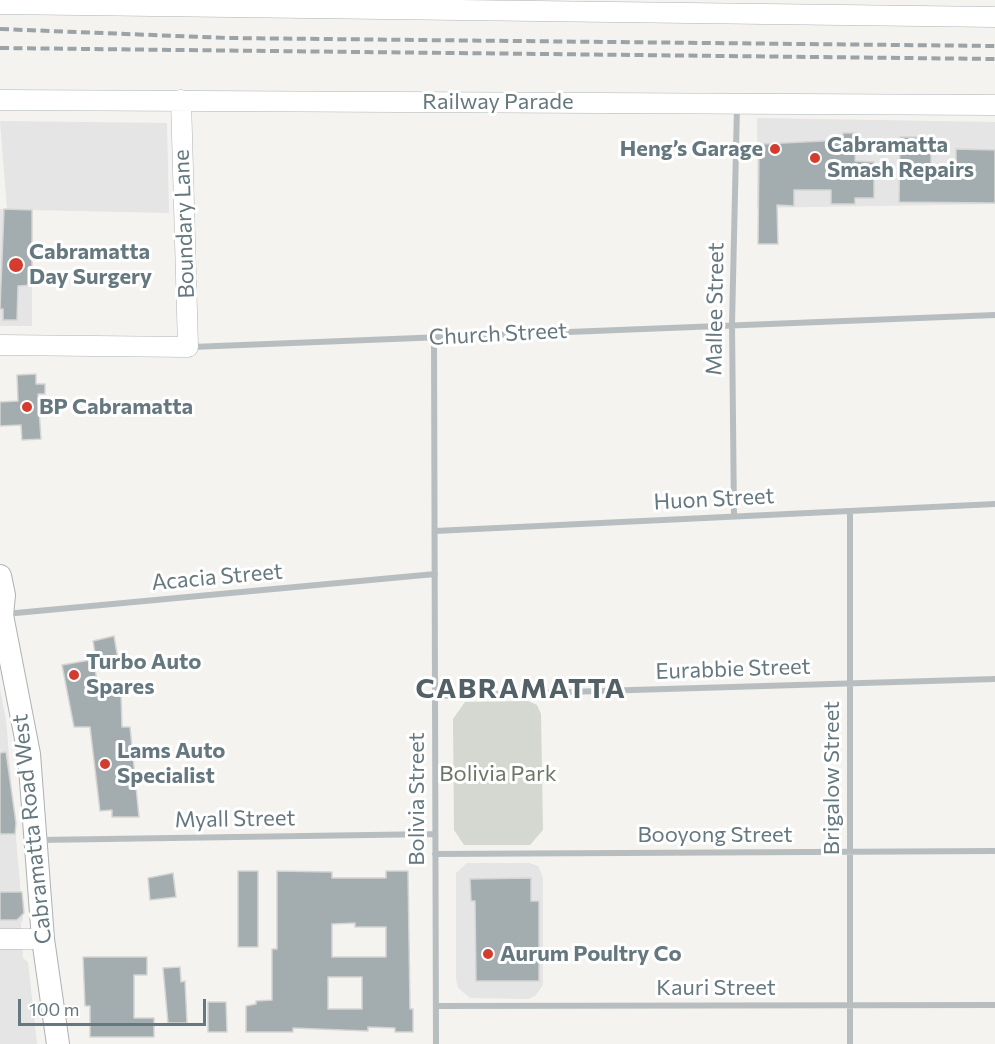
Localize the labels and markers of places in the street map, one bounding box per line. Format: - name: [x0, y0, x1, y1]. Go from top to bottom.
- place label: Cabramatta Smash Repairs: [827, 132, 974, 184]
- place label: Heng’s Garage: [620, 136, 763, 162]
- marker: Heng’s Garage: [768, 142, 782, 156]
- marker: Cabramatta Smash Repairs: [808, 151, 822, 165]
- place label: Cabramatta Day Surgery: [29, 239, 152, 290]
- marker: Cabramatta Day Surgery: [7, 256, 25, 274]
- place label: BP Cabramatta: [39, 394, 193, 420]
- marker: BP Cabramatta: [20, 400, 34, 414]
- place label: Turbo Auto Spares: [86, 649, 201, 700]
- marker: Turbo Auto Spares: [67, 668, 81, 682]
- place label: Lams Auto Specialist: [117, 738, 226, 790]
- marker: Lams Auto Specialist: [98, 757, 112, 771]
- place label: Aurum Poultry Co: [500, 941, 682, 967]
- marker: Aurum Poultry Co: [481, 947, 495, 961]

